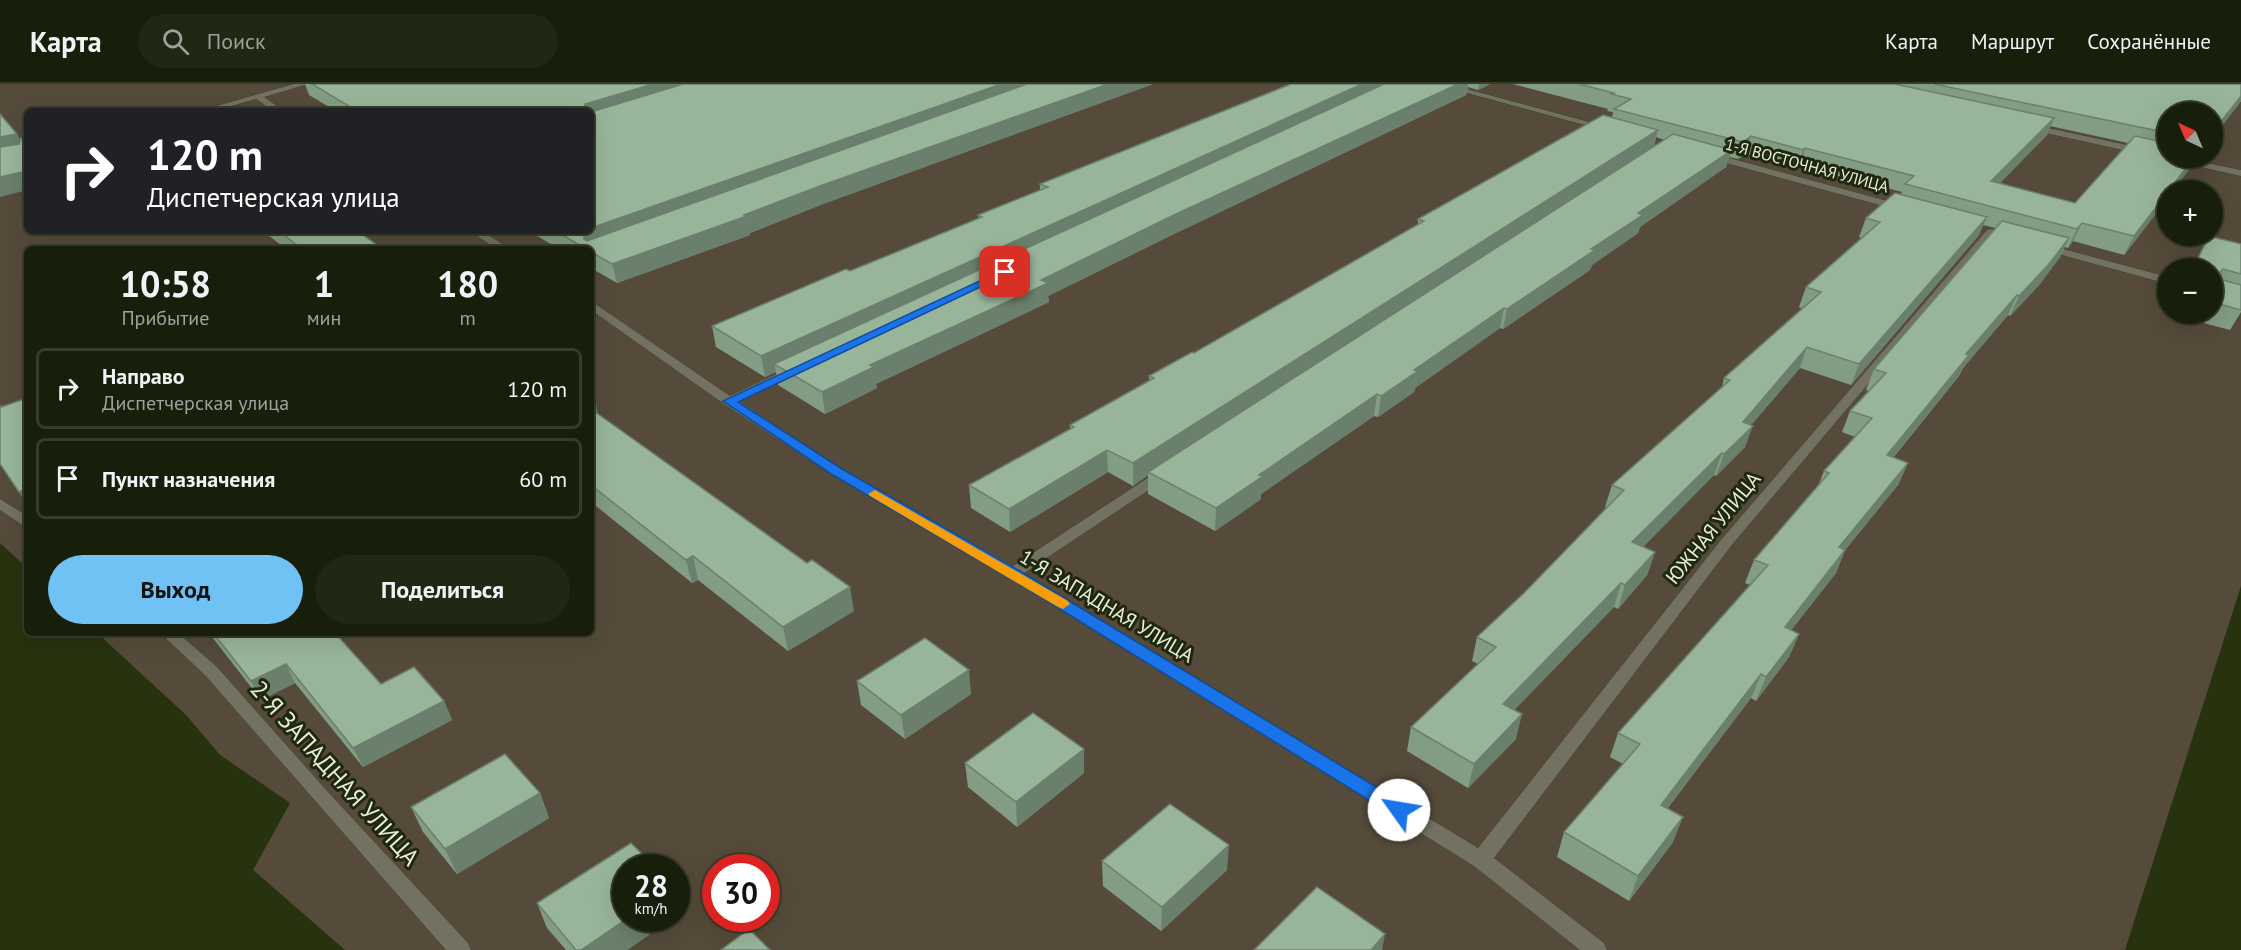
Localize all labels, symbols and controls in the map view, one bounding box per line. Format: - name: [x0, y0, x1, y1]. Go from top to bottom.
- search box: [138, 14, 558, 68]
- text: Карта: [30, 23, 102, 60]
- icon: search: [159, 25, 192, 58]
- text: Поиск: [207, 27, 266, 55]
- text: Карта: [1885, 28, 1938, 55]
- text: Маршрут: [1971, 28, 2054, 55]
- text: Сохранённые: [2087, 28, 2211, 55]
- north arrow: [2157, 102, 2223, 168]
- map controls: [2157, 102, 2223, 324]
- text: 120 m: [147, 127, 263, 182]
- icon: right: [48, 132, 126, 210]
- street label: 1-Я ВОСТОЧНАЯ УЛИЦА: [1723, 134, 1891, 197]
- text: Диспетчерская улица: [147, 180, 400, 214]
- button: +: [2157, 180, 2223, 246]
- pin: [979, 246, 1030, 297]
- icon: arrive: [988, 255, 1021, 288]
- button: −: [2157, 258, 2223, 324]
- text: 10:58: [120, 260, 211, 307]
- text: 1: [314, 260, 334, 307]
- text: 180: [437, 260, 498, 307]
- text: Прибытие: [121, 305, 209, 331]
- text: мин: [307, 305, 341, 331]
- text: m: [460, 305, 476, 331]
- text: Направо: [102, 362, 185, 390]
- icon: right: [51, 372, 84, 405]
- text: 120 m: [507, 375, 567, 403]
- text: Диспетчерская улица: [102, 390, 289, 416]
- icon: arrive: [51, 462, 84, 495]
- text: Пункт назначения: [102, 465, 275, 493]
- text: 60 m: [519, 465, 567, 493]
- street label: ЮЖНАЯ УЛИЦА: [1660, 466, 1766, 589]
- street label: 1-Я ЗАПАДНАЯ УЛИЦА: [1015, 544, 1199, 668]
- button: Выход: [48, 555, 303, 624]
- button: Поделиться: [315, 555, 570, 624]
- street label: 2-Я ЗАПАДНАЯ УЛИЦА: [244, 674, 426, 872]
- position arrow: [1367, 778, 1431, 842]
- speed limit sign: 30: [702, 854, 780, 932]
- text: 28: [634, 866, 668, 905]
- text: km/h: [635, 899, 667, 918]

